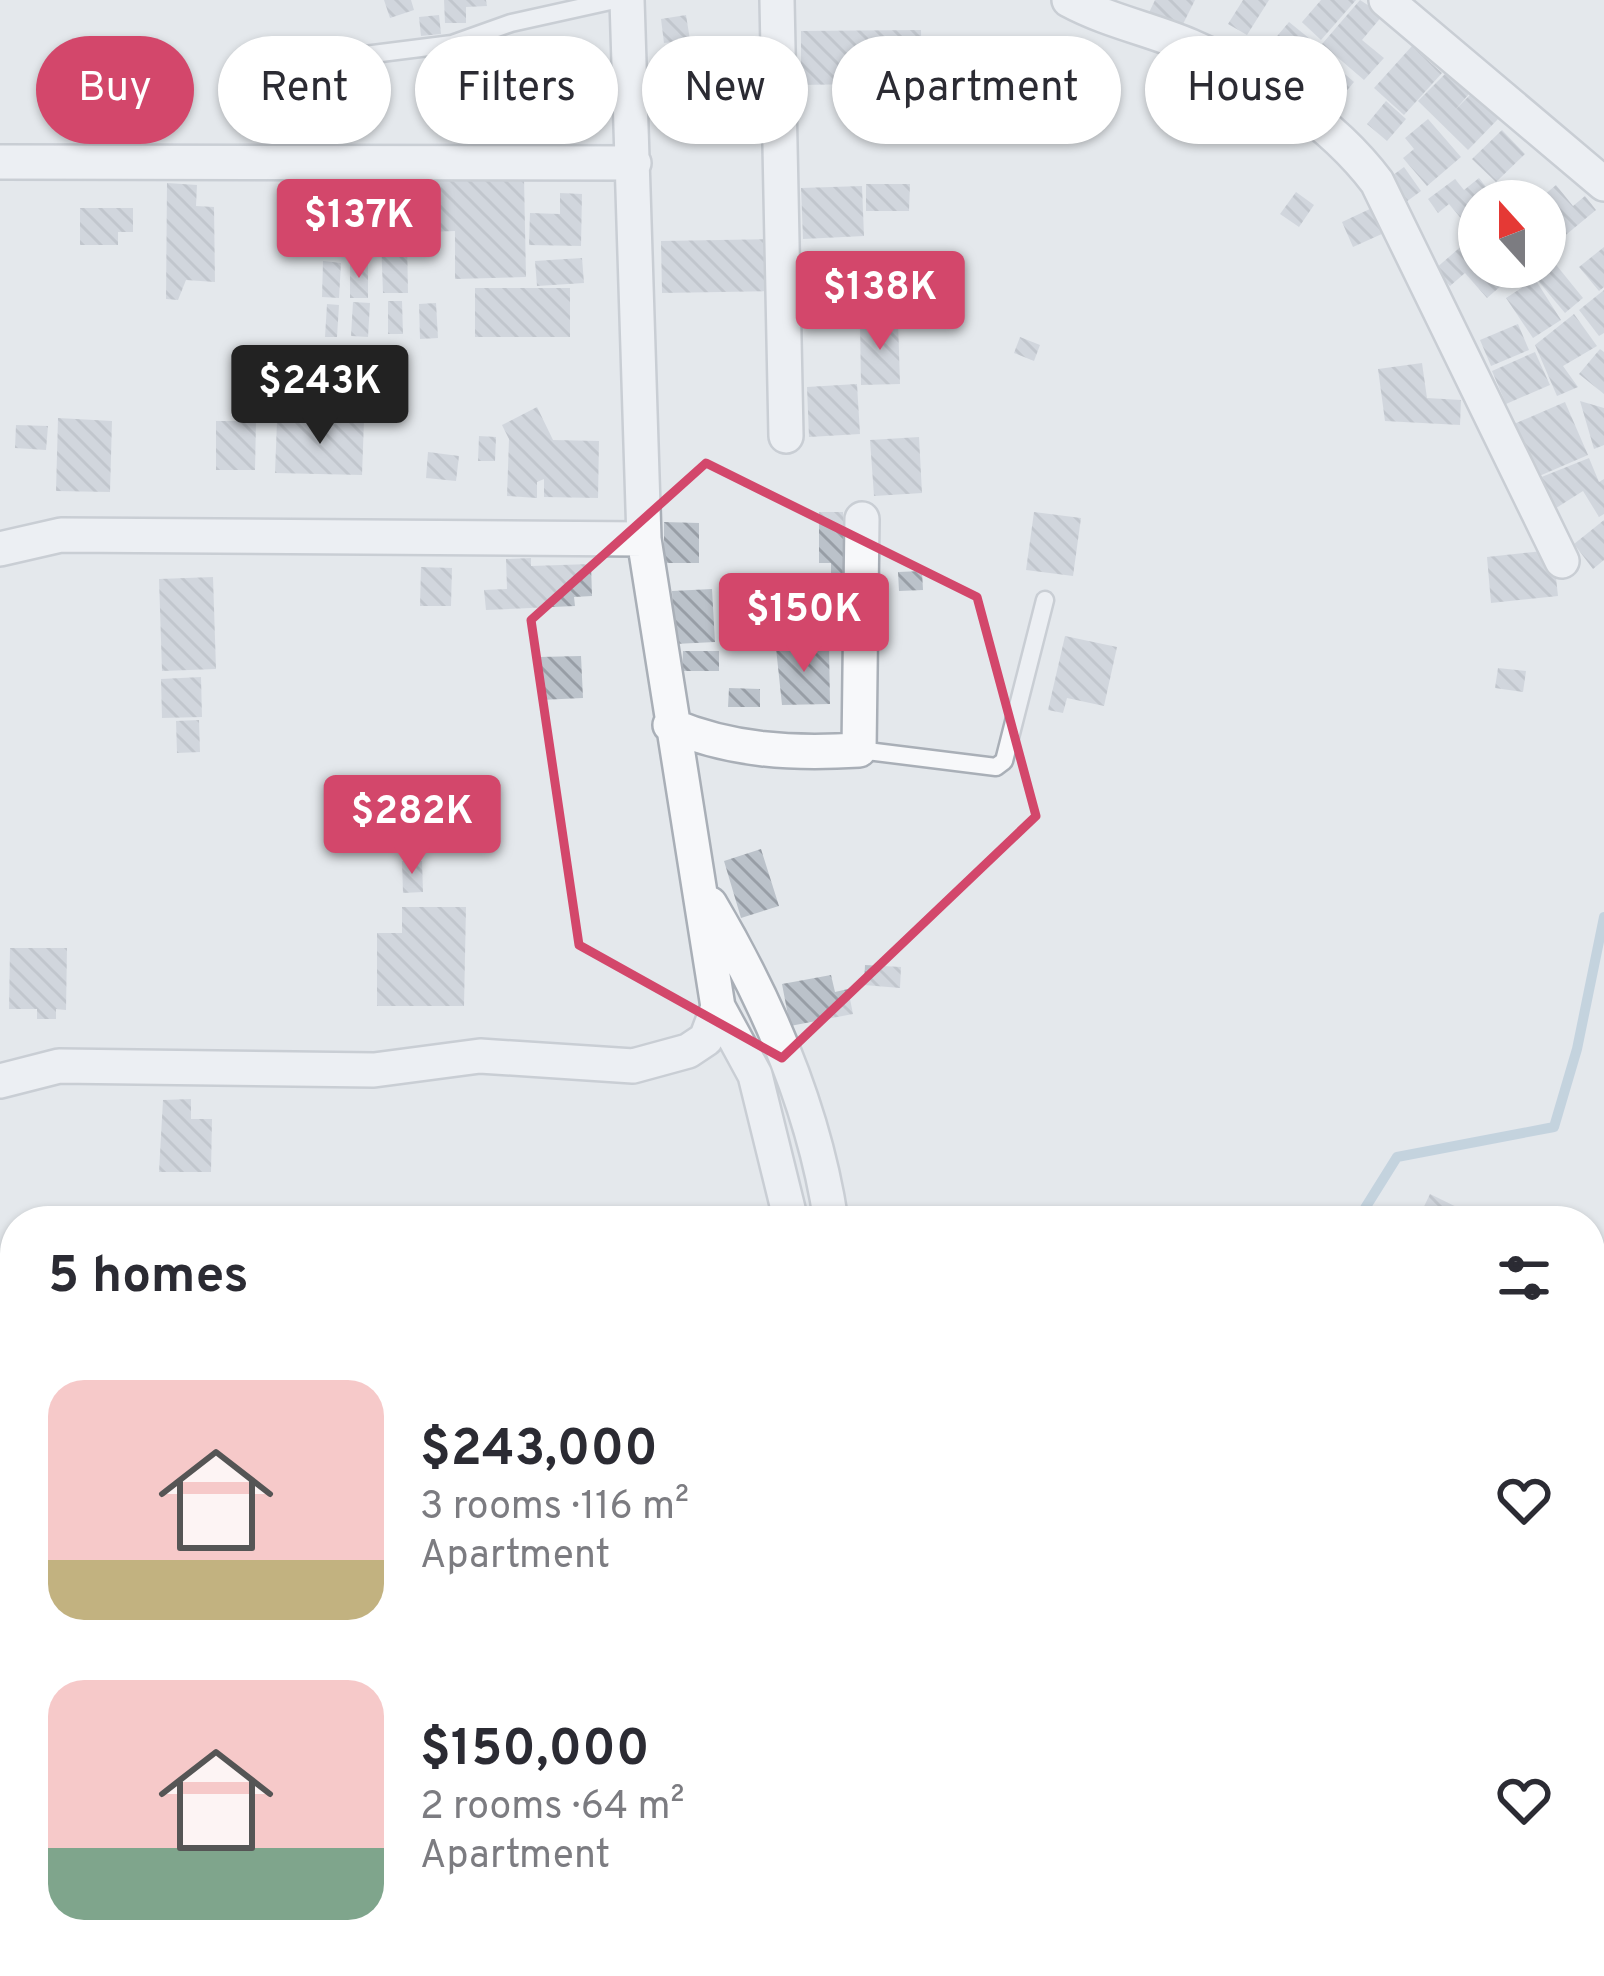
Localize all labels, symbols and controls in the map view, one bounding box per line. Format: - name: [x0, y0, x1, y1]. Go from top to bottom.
- chip: Buy: [36, 36, 194, 144]
- chip: Rent: [218, 36, 391, 144]
- chip: Filters: [415, 36, 618, 144]
- chip: New: [642, 36, 808, 144]
- chip: Apartment: [832, 36, 1121, 144]
- chip: House: [1145, 36, 1347, 144]
- pin: $137K: [275, 179, 443, 281]
- north arrow: [1458, 180, 1566, 288]
- map controls: [1458, 180, 1566, 288]
- text: $137K: [304, 193, 414, 242]
- pin: $138K: [796, 251, 964, 353]
- text: $138K: [823, 265, 937, 314]
- pin: $243K: [236, 345, 404, 447]
- text: $243K: [258, 359, 382, 408]
- pin: $150K: [720, 573, 888, 675]
- text: $150K: [746, 587, 862, 636]
- pin: $282K: [328, 775, 496, 877]
- text: $282K: [351, 789, 473, 838]
- icon: filters: [1491, 1245, 1557, 1311]
- text: 5 homes: [48, 1246, 249, 1311]
- text: $243,000: [420, 1419, 658, 1484]
- icon: home: [144, 1428, 288, 1572]
- icon: heart: [1491, 1467, 1557, 1533]
- text: 3 rooms · 116 m²: [420, 1484, 689, 1533]
- text: Apartment: [420, 1533, 610, 1582]
- text: $150,000: [420, 1719, 649, 1784]
- icon: home: [144, 1728, 288, 1872]
- icon: heart: [1491, 1767, 1557, 1833]
- text: 2 rooms · 64 m²: [420, 1784, 685, 1833]
- text: Apartment: [420, 1833, 610, 1882]

